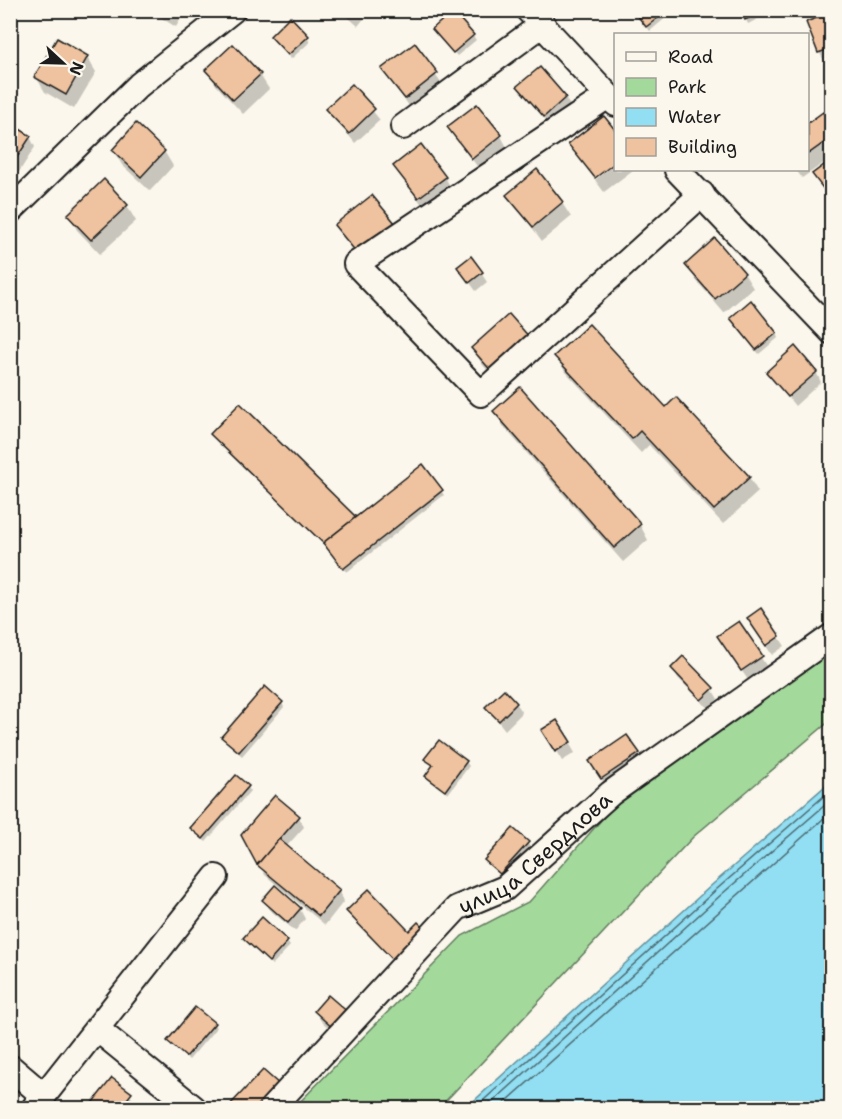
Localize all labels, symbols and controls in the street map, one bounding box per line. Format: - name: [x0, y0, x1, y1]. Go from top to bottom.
- north arrow: [33, 33, 93, 93]
- legend: [614, 33, 809, 171]
- text: Road: [668, 45, 713, 69]
- text: N: [64, 59, 89, 78]
- text: Park: [668, 75, 707, 99]
- text: Water: [668, 105, 721, 129]
- text: Building: [668, 135, 737, 159]
- street label: улица Свердлова: [454, 785, 618, 920]

